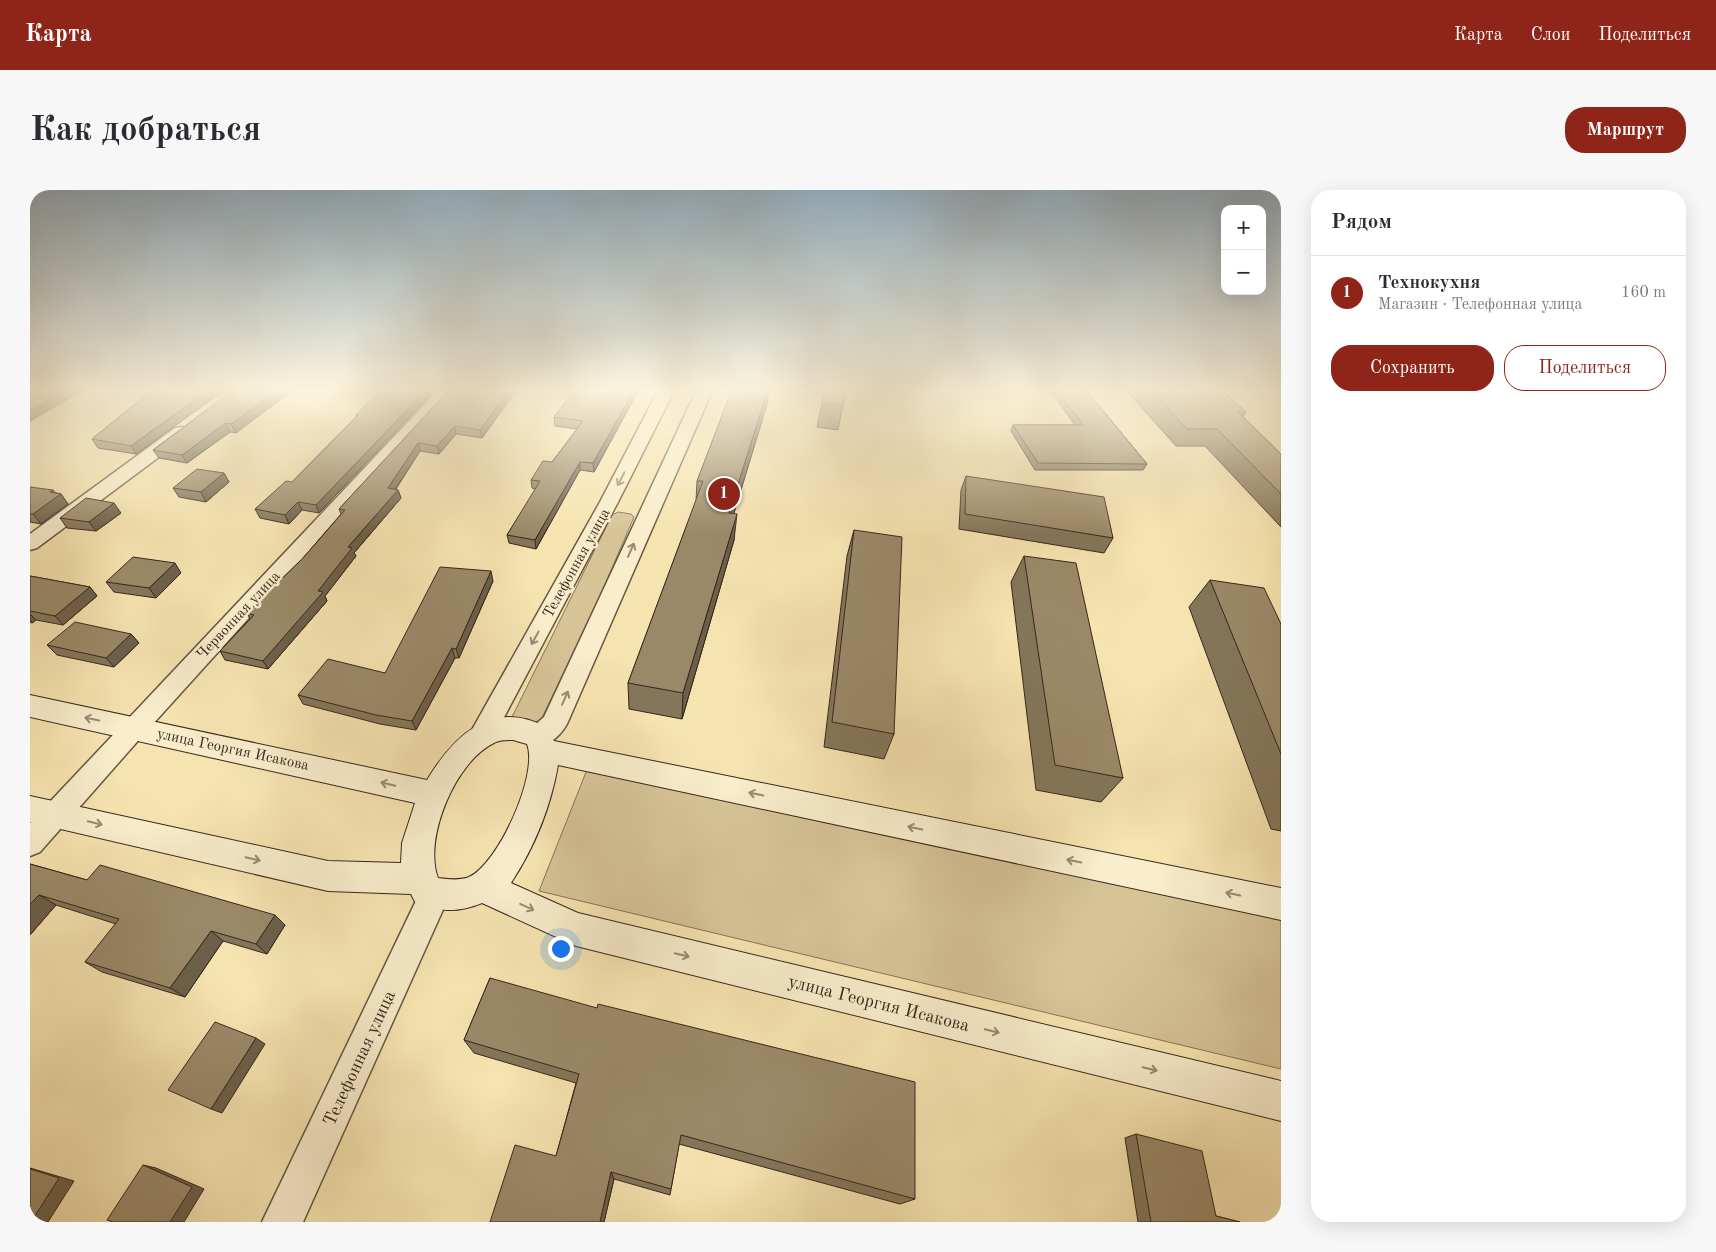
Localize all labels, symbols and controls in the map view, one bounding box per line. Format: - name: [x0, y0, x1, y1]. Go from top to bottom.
- text: Карта: [25, 23, 92, 47]
- text: Карта: [1454, 26, 1503, 44]
- text: Слои: [1531, 26, 1570, 44]
- text: Поделиться: [1598, 26, 1691, 44]
- button: Маршрут: [1565, 107, 1686, 153]
- text: Как добраться: [30, 113, 261, 148]
- map controls: [1221, 205, 1266, 295]
- button: +: [1221, 205, 1266, 250]
- text: Рядом: [1331, 212, 1392, 233]
- button: −: [1221, 250, 1266, 295]
- text: Технокухня: [1378, 274, 1480, 293]
- text: 1: [1342, 285, 1352, 301]
- text: 160 m: [1621, 285, 1666, 301]
- text: Магазин · Телефонная улица: [1378, 297, 1582, 313]
- button: Сохранить: [1331, 345, 1494, 391]
- button: Поделиться: [1504, 345, 1666, 391]
- one-way arrow: [616, 472, 626, 487]
- pin: 1: [708, 475, 740, 513]
- street label: Телефонная улица: [541, 506, 614, 621]
- one-way arrow: [627, 543, 637, 558]
- street label: Червонная улица: [195, 569, 284, 663]
- one-way arrow: [530, 630, 540, 644]
- one-way arrow: [561, 691, 571, 706]
- one-way arrow: [85, 714, 101, 723]
- street label: улица Георгия Исакова: [155, 727, 311, 774]
- one-way arrow: [380, 779, 396, 788]
- one-way arrow: [748, 789, 764, 799]
- one-way arrow: [86, 819, 102, 828]
- one-way arrow: [908, 822, 924, 832]
- one-way arrow: [245, 855, 261, 864]
- one-way arrow: [1067, 856, 1083, 865]
- one-way arrow: [1226, 889, 1242, 898]
- one-way arrow: [519, 902, 534, 912]
- your location: [548, 936, 574, 962]
- one-way arrow: [673, 951, 689, 960]
- street label: улица Георгия Исакова: [786, 973, 971, 1035]
- street label: Телефонная улица: [321, 988, 400, 1129]
- one-way arrow: [984, 1027, 1000, 1036]
- one-way arrow: [1142, 1065, 1158, 1074]

